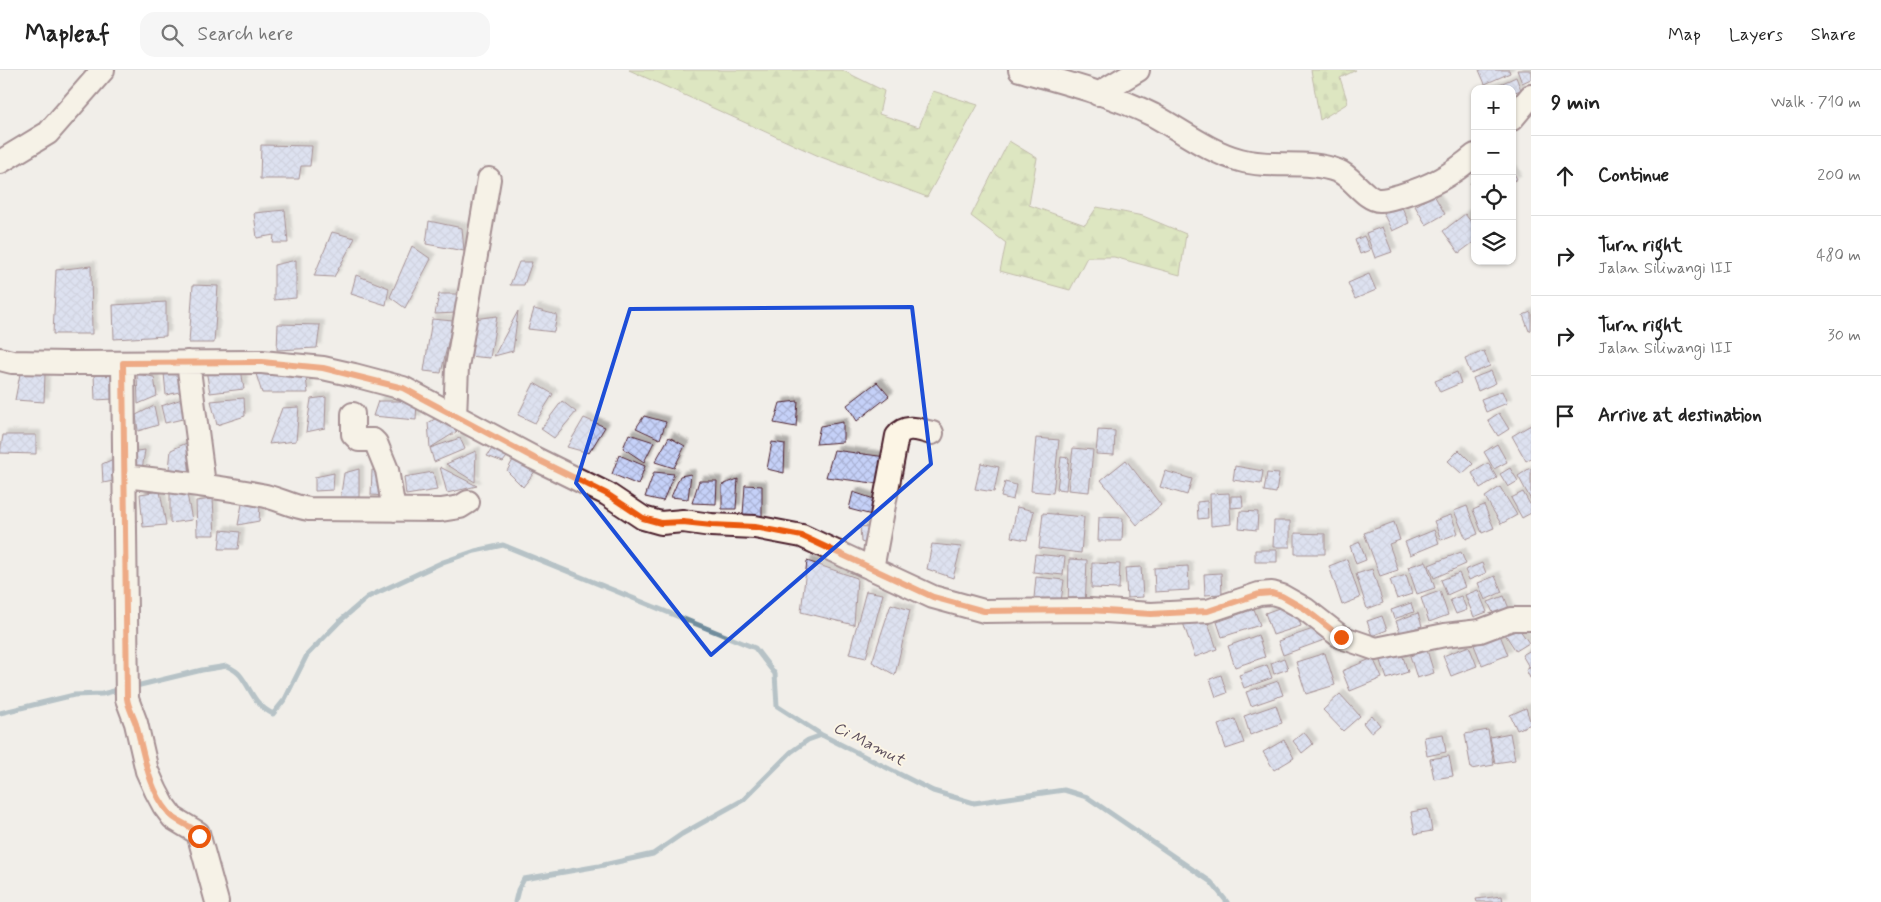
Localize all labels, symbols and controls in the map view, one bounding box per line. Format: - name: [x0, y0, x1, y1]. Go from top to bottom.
- search box: [140, 12, 490, 57]
- text: Mapleaf: [25, 19, 110, 50]
- icon: search: [158, 21, 186, 49]
- text: Search here: [198, 22, 293, 47]
- text: Map: [1668, 23, 1701, 47]
- text: Layers: [1729, 23, 1783, 47]
- text: Share: [1811, 23, 1856, 47]
- map controls: [1471, 85, 1516, 265]
- button: +: [1471, 85, 1516, 130]
- text: 9 min: [1551, 89, 1600, 117]
- text: Walk · 710 m: [1771, 92, 1861, 113]
- button: −: [1471, 130, 1516, 175]
- icon: ahead: [1551, 162, 1579, 190]
- text: Continue: [1598, 163, 1669, 188]
- text: 200 m: [1817, 165, 1861, 186]
- button: locate: [1471, 175, 1516, 220]
- button: layers: [1471, 220, 1516, 265]
- text: Turn right: [1598, 233, 1682, 258]
- icon: right: [1551, 242, 1579, 270]
- text: 480 m: [1816, 245, 1861, 266]
- text: Jalan Siliwangi III: [1598, 258, 1733, 279]
- text: Turn right: [1598, 313, 1682, 338]
- icon: right: [1551, 322, 1579, 350]
- text: 30 m: [1828, 325, 1861, 346]
- text: Jalan Siliwangi III: [1598, 338, 1733, 359]
- icon: arrive: [1551, 402, 1579, 430]
- text: Arrive at destination: [1598, 403, 1762, 428]
- route end: [1330, 626, 1353, 649]
- water label: Ci Mamut: [830, 717, 910, 772]
- route start: [188, 825, 211, 848]

